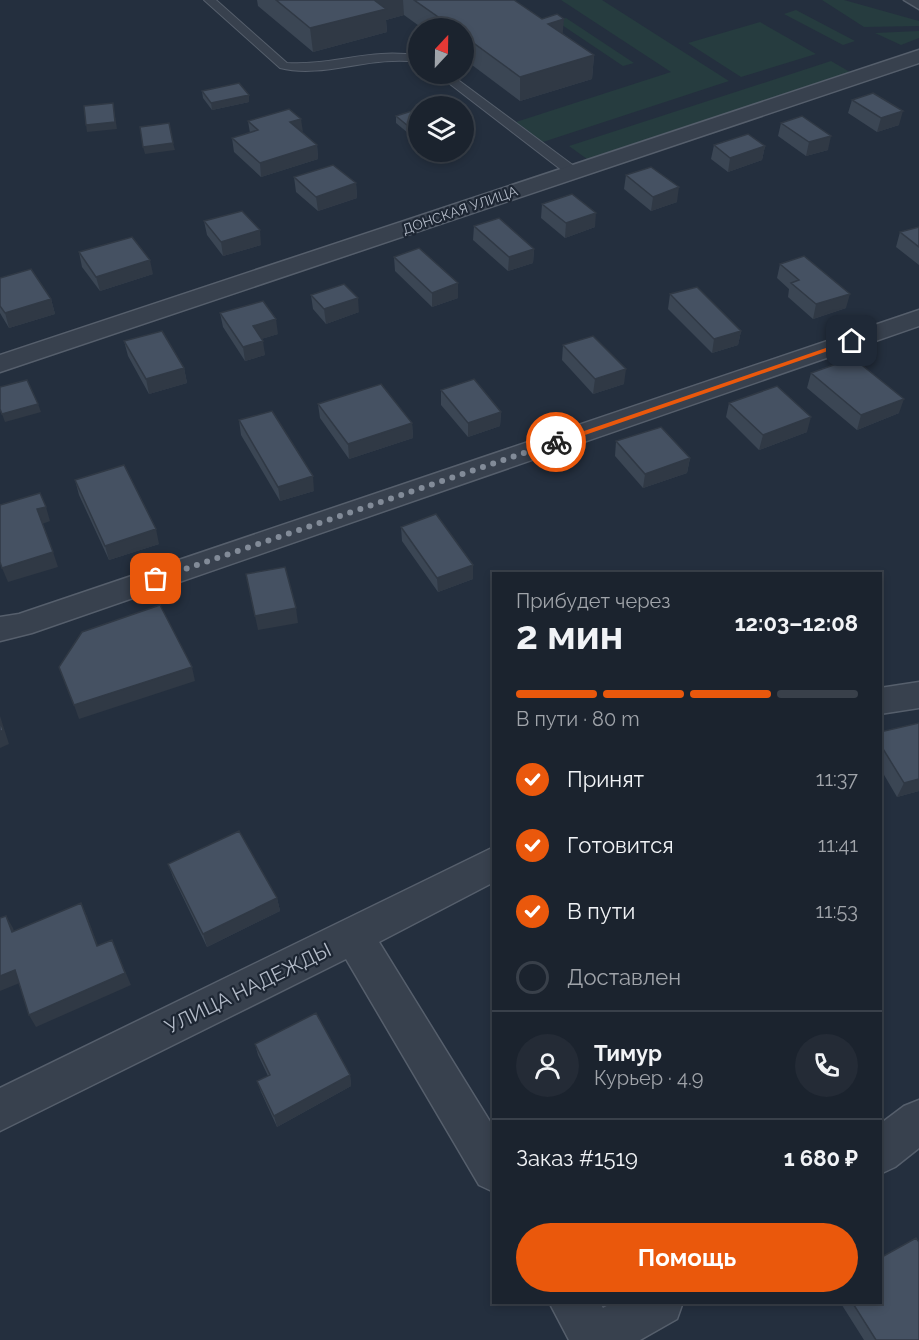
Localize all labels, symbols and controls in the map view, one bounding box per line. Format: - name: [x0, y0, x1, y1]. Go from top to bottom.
- north arrow: [408, 18, 474, 84]
- map controls: [408, 18, 474, 162]
- button: layers: [408, 96, 474, 162]
- street label: ДОНСКАЯ УЛИЦА: [400, 183, 520, 237]
- pin: [826, 315, 877, 366]
- icon: home: [835, 324, 868, 357]
- courier: [526, 412, 586, 472]
- icon: bike: [540, 426, 573, 459]
- pin: [130, 553, 181, 604]
- icon: bag: [139, 562, 172, 595]
- text: Прибудет через: [516, 589, 670, 613]
- text: 12:03–12:08: [735, 610, 858, 636]
- text: 2 мин: [516, 612, 623, 658]
- text: В пути · 80 m: [516, 707, 640, 731]
- icon: check: [516, 763, 549, 796]
- text: Принят: [567, 766, 644, 792]
- text: 11:37: [816, 767, 858, 791]
- icon: check: [516, 829, 549, 862]
- text: Готовится: [567, 832, 674, 858]
- text: 11:41: [818, 833, 858, 857]
- icon: check: [516, 895, 549, 928]
- text: В пути: [567, 898, 635, 924]
- text: 11:53: [816, 899, 858, 923]
- street label: УЛИЦА НАДЕЖДЫ: [161, 937, 335, 1039]
- text: Доставлен: [567, 964, 681, 990]
- button: person: [516, 1034, 579, 1097]
- button: phone: [795, 1034, 858, 1097]
- text: Тимур: [594, 1040, 662, 1066]
- text: Курьер · 4.9: [594, 1066, 703, 1090]
- text: Заказ #1519: [516, 1145, 638, 1171]
- text: 1 680 ₽: [784, 1145, 858, 1171]
- button: Помощь: [516, 1223, 858, 1292]

